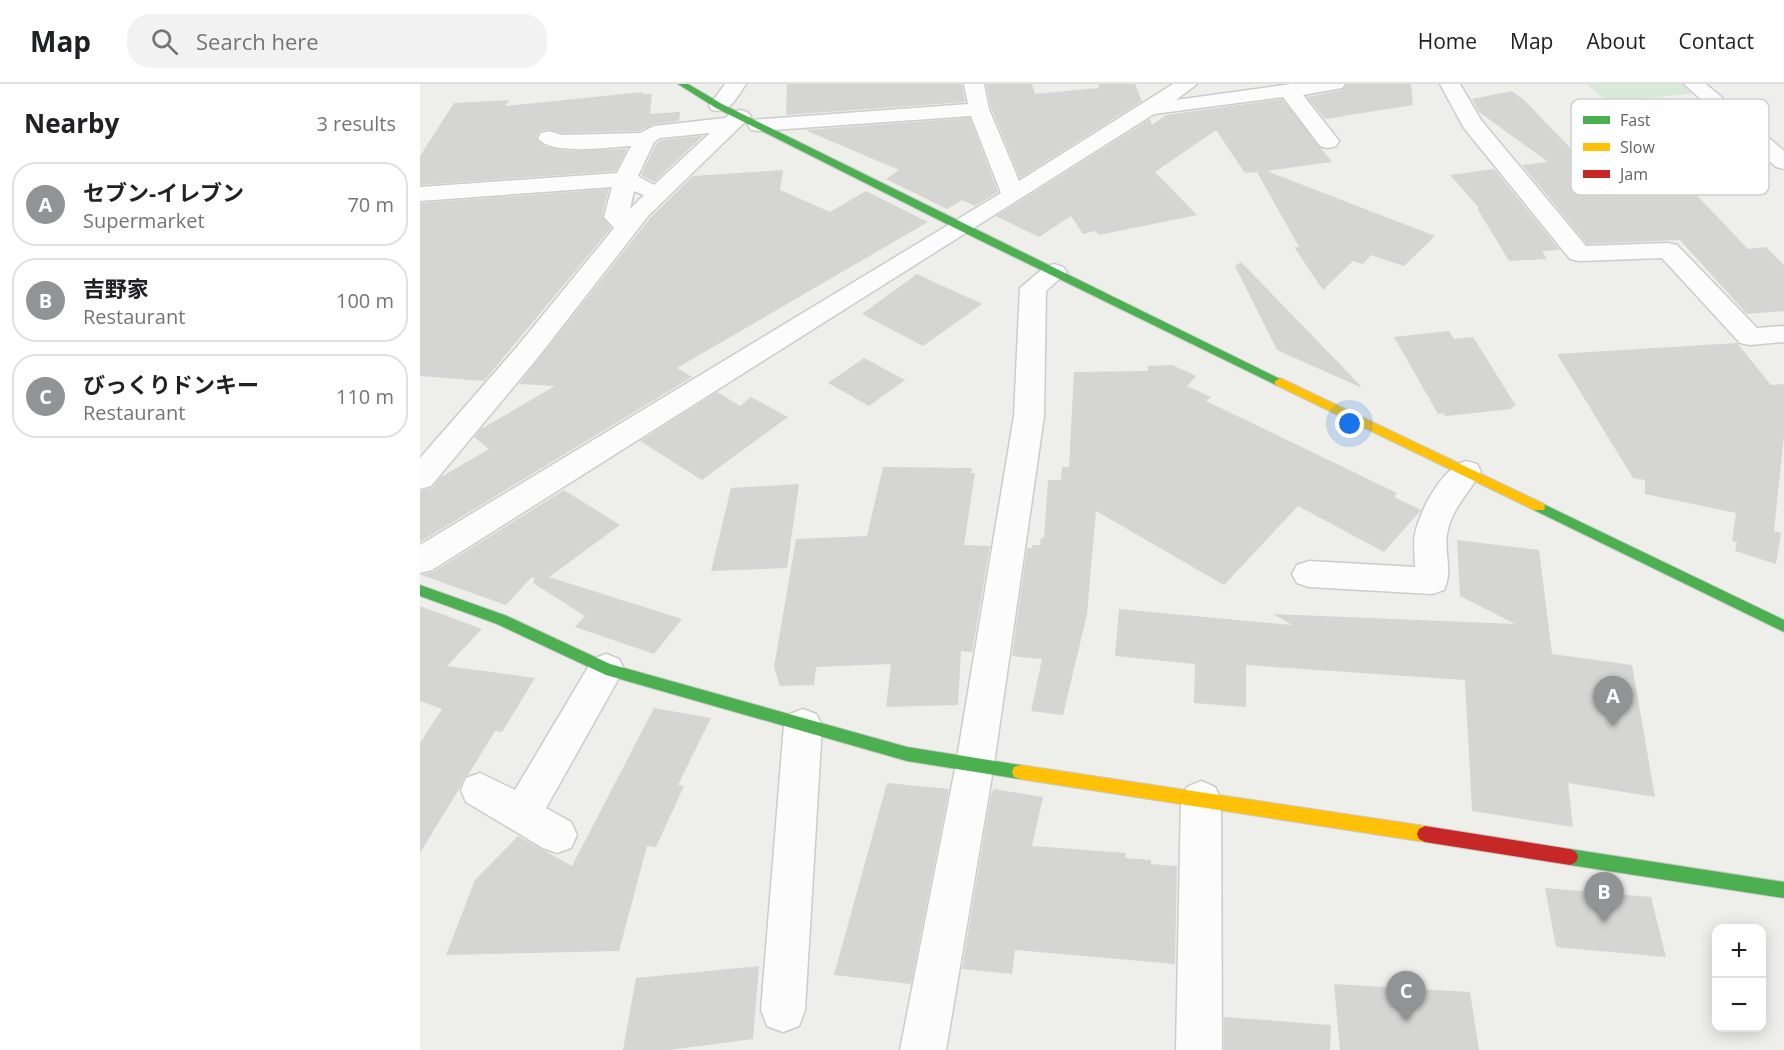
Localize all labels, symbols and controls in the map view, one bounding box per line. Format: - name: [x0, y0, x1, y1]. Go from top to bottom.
- search box: [127, 14, 547, 68]
- text: Map: [30, 22, 91, 60]
- icon: search: [148, 25, 181, 58]
- text: Search here: [196, 26, 319, 56]
- text: Home: [1418, 27, 1477, 55]
- text: Map: [1510, 27, 1553, 55]
- text: About: [1586, 27, 1646, 55]
- text: Contact: [1679, 27, 1754, 55]
- legend: [1571, 99, 1769, 195]
- text: Nearby: [24, 105, 119, 141]
- text: Fast: [1620, 109, 1651, 131]
- text: 3 results: [316, 110, 396, 137]
- text: Slow: [1620, 136, 1655, 158]
- text: Jam: [1618, 163, 1648, 185]
- text: セブン-イレブン: [83, 177, 244, 207]
- text: A: [39, 191, 52, 218]
- text: 70 m: [347, 191, 394, 218]
- text: Supermarket: [83, 207, 205, 234]
- text: 吉野家: [83, 273, 149, 303]
- text: B: [39, 287, 52, 314]
- text: 100 m: [336, 287, 394, 314]
- text: Restaurant: [83, 303, 185, 330]
- text: びっくりドンキー: [83, 369, 259, 399]
- text: C: [39, 383, 52, 410]
- text: 110 m: [336, 383, 394, 410]
- text: Restaurant: [83, 399, 185, 426]
- your location: [1335, 409, 1364, 438]
- pin: A: [1594, 676, 1632, 726]
- pin: B: [1584, 872, 1624, 922]
- map controls: [1712, 924, 1766, 1032]
- button: +: [1712, 924, 1766, 978]
- pin: C: [1386, 972, 1426, 1021]
- button: −: [1712, 978, 1766, 1032]

